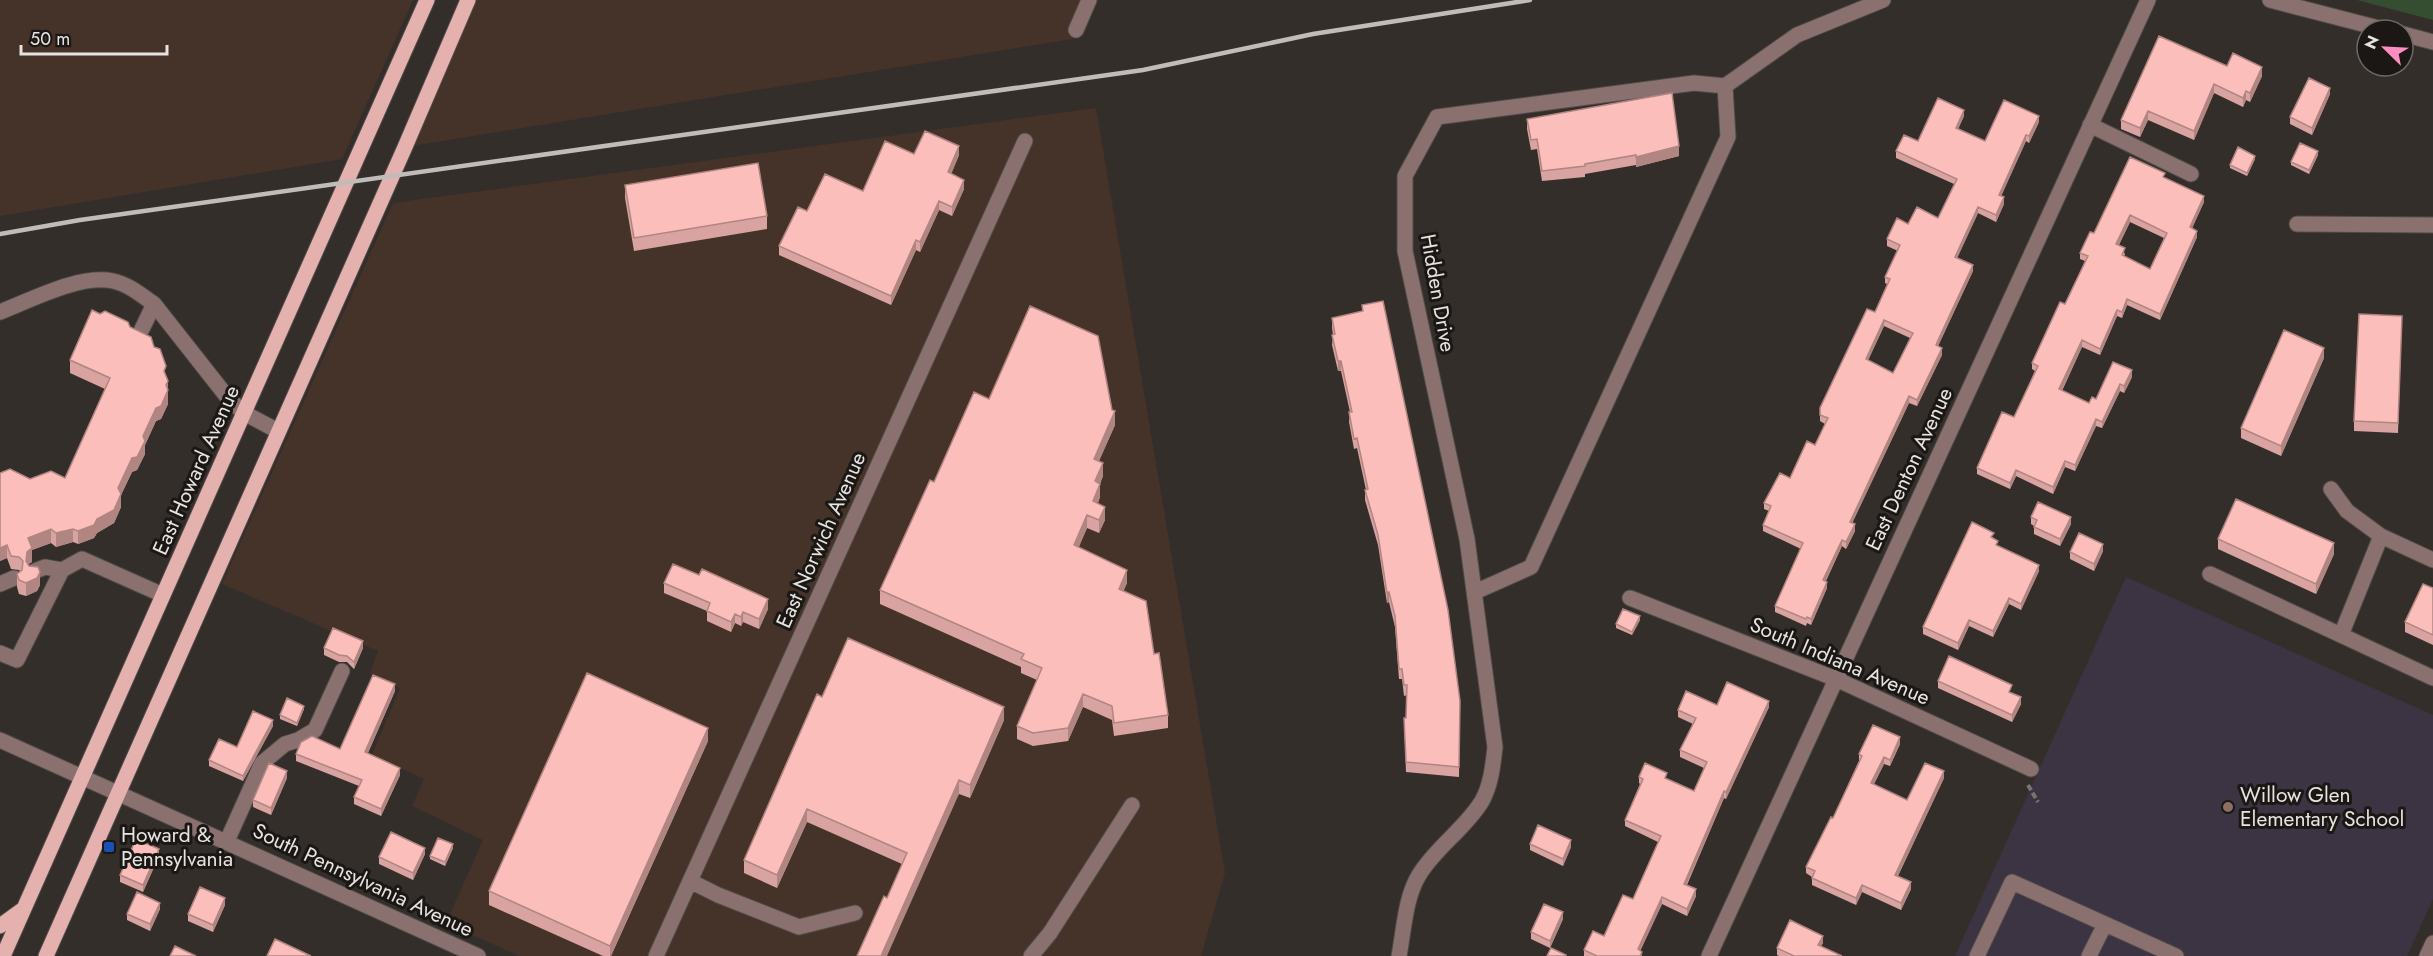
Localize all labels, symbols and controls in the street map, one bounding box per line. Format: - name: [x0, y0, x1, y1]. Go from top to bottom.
- scale bar: [21, 18, 166, 56]
- north arrow: [2355, 18, 2415, 78]
- text: 50 m: [30, 26, 70, 52]
- text: N: [2359, 32, 2385, 53]
- street label: Hidden Drive: [1413, 232, 1463, 354]
- street label: East Howard Avenue: [145, 380, 247, 560]
- street label: East Denton Avenue: [1858, 382, 1960, 555]
- street label: East Norwich Avenue: [769, 447, 873, 633]
- street label: South Indiana Avenue: [1745, 610, 1935, 713]
- place label: Willow Glen Elementary School: [2240, 780, 2404, 834]
- marker: Willow Glen Elementary School: [2221, 800, 2235, 814]
- street label: South Pennsylvania Avenue: [248, 816, 478, 944]
- place label: Howard & Pennsylvania: [121, 820, 233, 874]
- marker: Howard & Pennsylvania: [102, 840, 116, 854]

